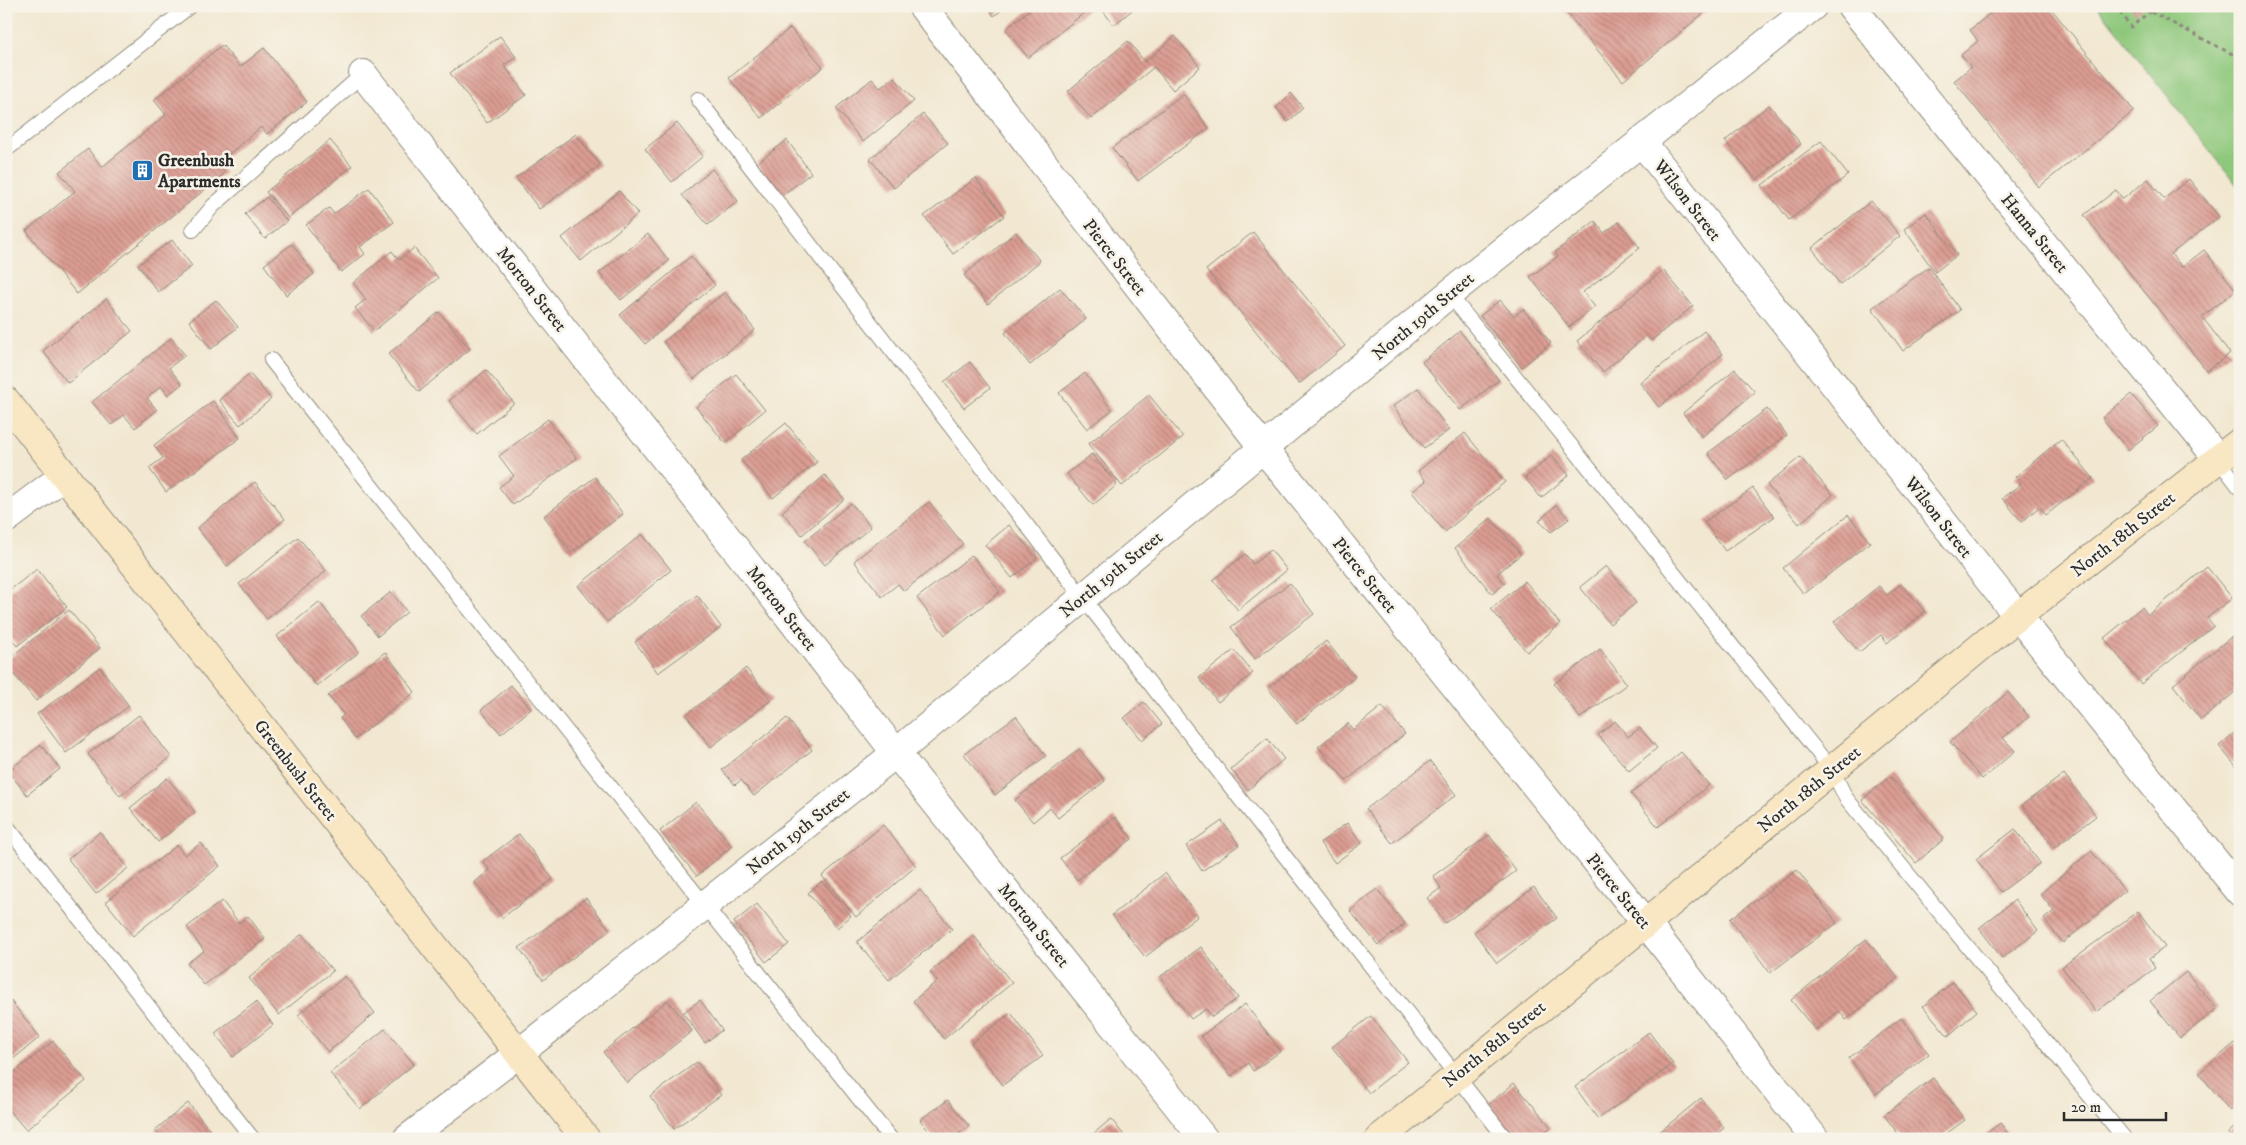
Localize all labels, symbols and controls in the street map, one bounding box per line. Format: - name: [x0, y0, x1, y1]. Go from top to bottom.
- place label: Greenbush Apartments: [157, 150, 241, 193]
- street label: Wilson Street: [1648, 155, 1726, 246]
- building icon: Greenbush Apartments: [130, 158, 154, 182]
- street label: Hanna Street: [1996, 190, 2073, 278]
- street label: Pierce Street: [1078, 215, 1151, 300]
- street label: Morton Street: [491, 243, 571, 337]
- street label: North 19th Street: [1368, 268, 1479, 366]
- street label: Wilson Street: [1899, 472, 1977, 563]
- street label: North 18th Street: [2067, 487, 2180, 582]
- street label: North 19th Street: [1056, 526, 1168, 623]
- street label: Pierce Street: [1327, 533, 1401, 618]
- street label: Morton Street: [741, 562, 821, 656]
- street label: Greenbush Street: [249, 716, 342, 826]
- street label: North 18th Street: [1754, 741, 1866, 838]
- street label: North 19th Street: [743, 783, 855, 880]
- street label: Pierce Street: [1581, 849, 1655, 934]
- street label: Morton Street: [993, 879, 1074, 972]
- street label: North 18th Street: [1439, 996, 1551, 1093]
- scale bar: [2064, 1090, 2166, 1122]
- text: 20 m: [2071, 1098, 2101, 1117]

